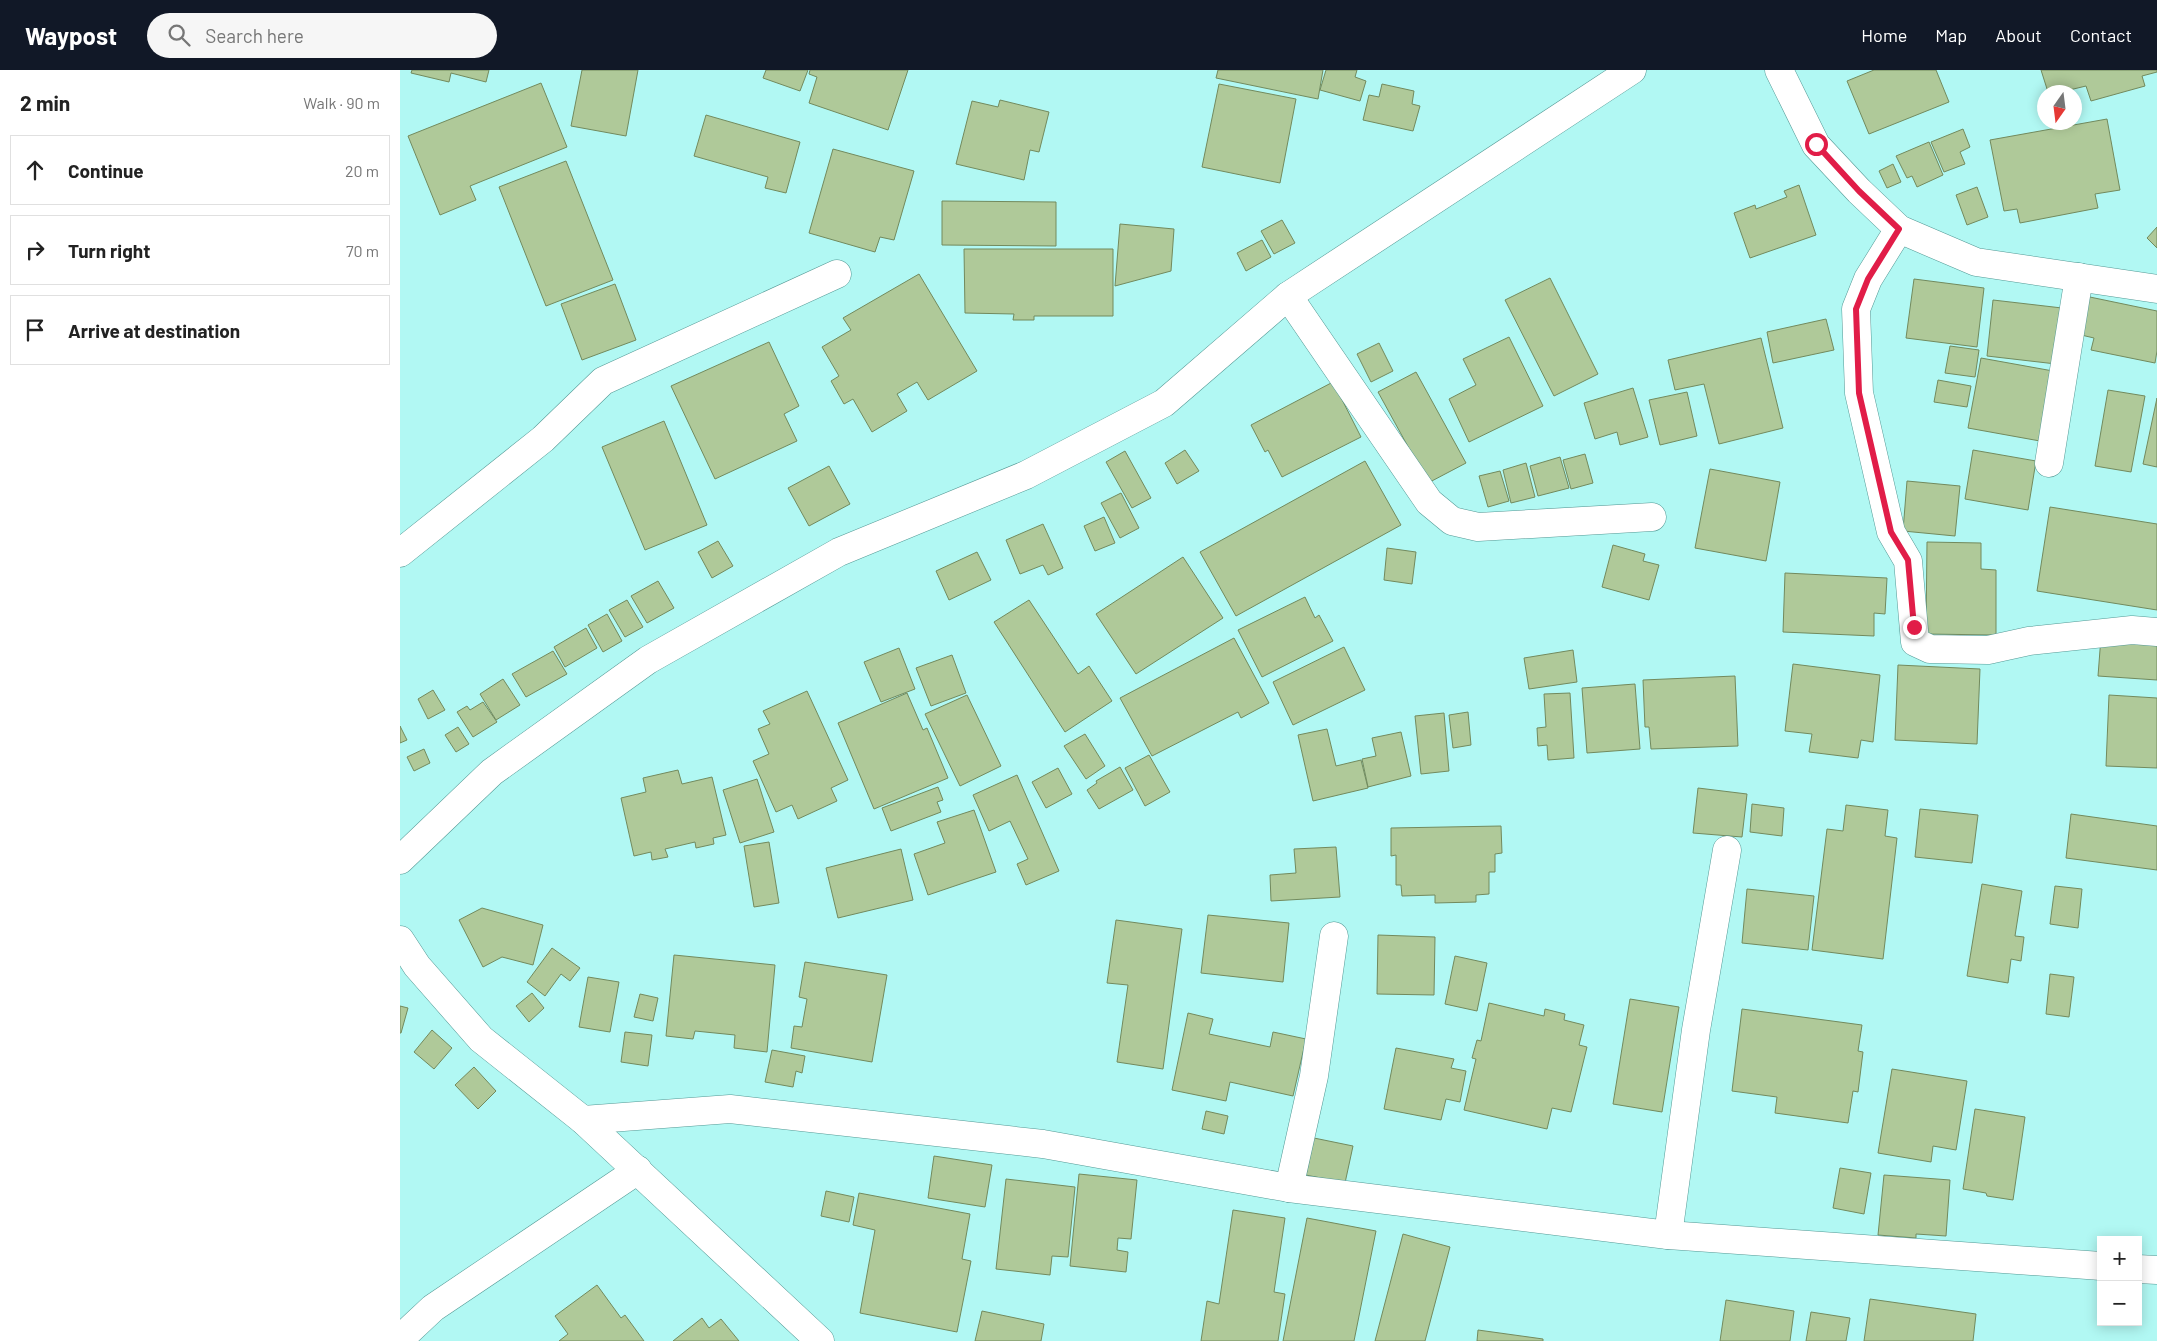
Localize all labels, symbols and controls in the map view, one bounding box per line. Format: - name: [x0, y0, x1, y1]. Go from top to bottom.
- search box: [147, 13, 497, 58]
- text: Waypost: [25, 21, 117, 50]
- icon: search: [165, 21, 193, 49]
- text: Search here: [205, 24, 304, 47]
- text: Home: [1861, 24, 1907, 46]
- text: Map: [1935, 24, 1967, 46]
- text: About: [1995, 24, 2042, 46]
- text: Contact: [2070, 24, 2132, 46]
- north arrow: [2037, 85, 2082, 130]
- text: 2 min: [20, 90, 70, 115]
- text: Walk · 90 m: [303, 93, 380, 112]
- route start: [1805, 133, 1828, 156]
- icon: ahead: [21, 156, 49, 184]
- text: Continue: [68, 159, 144, 182]
- text: 20 m: [345, 161, 379, 180]
- icon: right: [21, 236, 49, 264]
- text: Turn right: [68, 239, 150, 262]
- text: 70 m: [346, 241, 379, 260]
- icon: arrive: [21, 316, 49, 344]
- text: Arrive at destination: [68, 319, 240, 342]
- route end: [1903, 616, 1926, 639]
- map controls: [2097, 1236, 2142, 1326]
- button: +: [2097, 1236, 2142, 1281]
- button: −: [2097, 1281, 2142, 1326]

